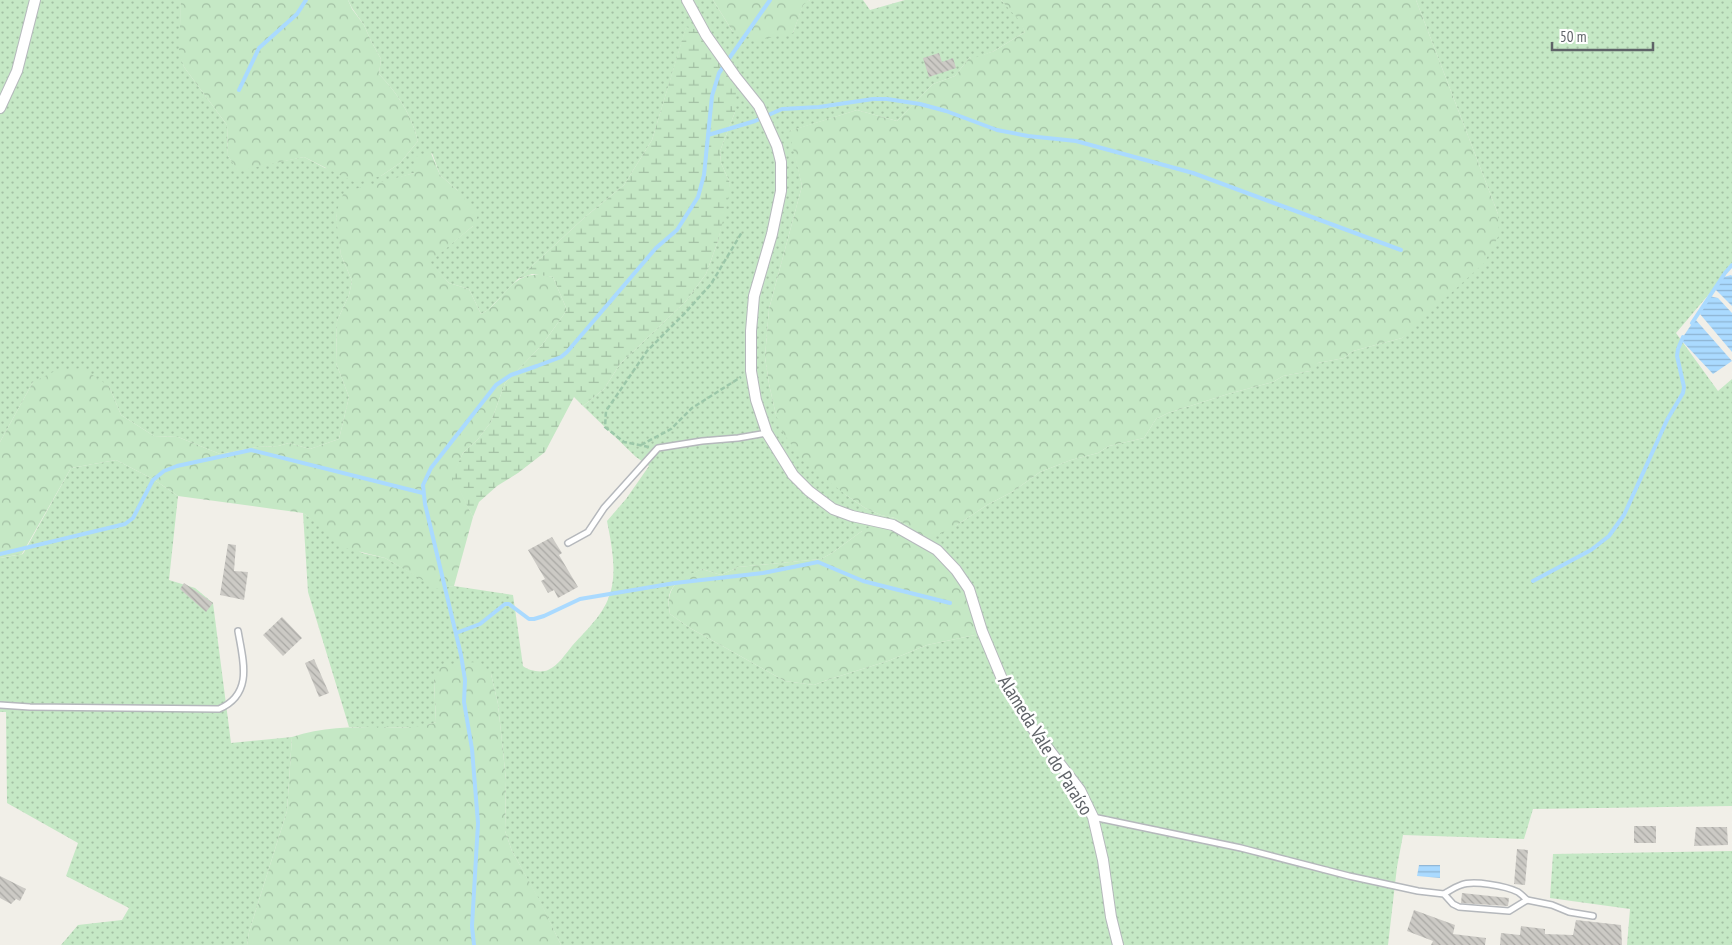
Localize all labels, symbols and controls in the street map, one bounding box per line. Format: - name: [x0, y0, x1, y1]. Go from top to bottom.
- scale bar: [1552, 20, 1653, 52]
- text: 50 m: [1560, 27, 1586, 46]
- street label: Alameda Vale do Paraíso: [993, 671, 1099, 819]

